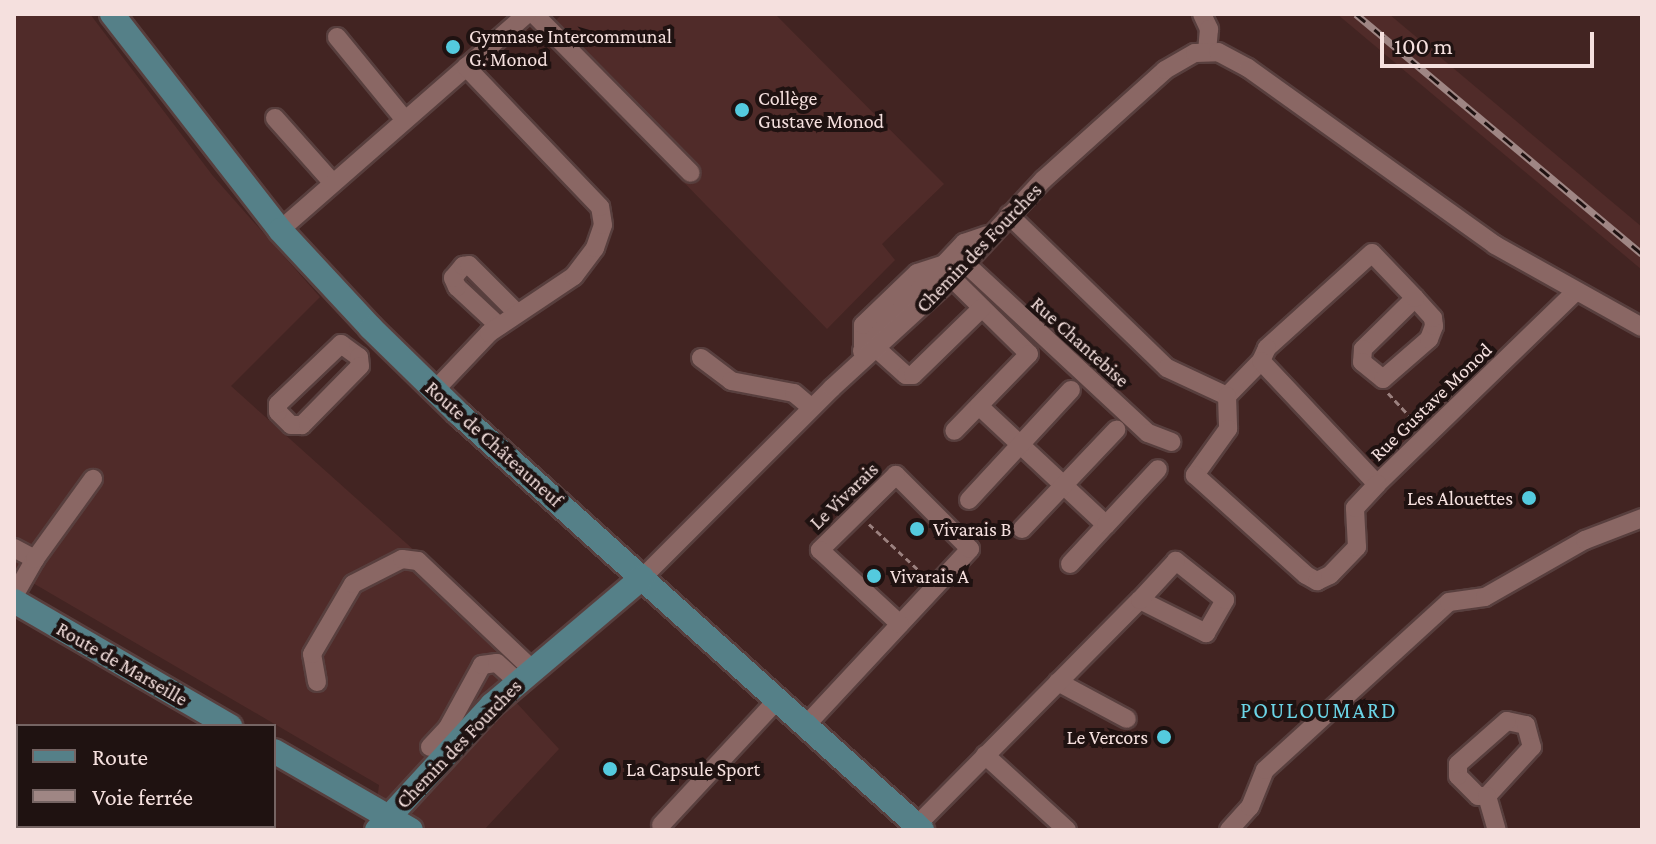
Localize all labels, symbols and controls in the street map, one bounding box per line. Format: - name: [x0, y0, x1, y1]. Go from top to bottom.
- scale bar: [1384, 16, 1598, 66]
- place label: Gymnase Intercommunal G. Monod: [469, 24, 672, 71]
- text: 100 m: [1394, 32, 1453, 59]
- marker: Gymnase Intercommunal G. Monod: [444, 38, 462, 56]
- place label: Collège Gustave Monod: [758, 86, 884, 133]
- marker: Collège Gustave Monod: [733, 101, 751, 119]
- street label: Chemin des Fourches: [911, 178, 1047, 318]
- street label: Rue Chantebise: [1026, 292, 1134, 392]
- street label: Rue Gustave Monod: [1365, 338, 1497, 466]
- street label: Route de Châteauneuf: [420, 376, 568, 512]
- street label: Le Vivarais: [805, 457, 883, 535]
- place label: Les Alouettes: [1407, 486, 1513, 510]
- marker: Les Alouettes: [1520, 489, 1538, 507]
- place label: Vivarais B: [933, 517, 1011, 541]
- marker: Vivarais B: [908, 520, 926, 538]
- place label: Vivarais A: [890, 564, 969, 588]
- marker: Vivarais A: [865, 567, 883, 585]
- street label: Route de Marseille: [52, 617, 192, 711]
- street label: Chemin des Fourches: [391, 674, 527, 814]
- district label: POULOUMARD: [1240, 698, 1398, 724]
- legend: [16, 724, 276, 828]
- place label: Le Vercors: [1066, 725, 1148, 749]
- marker: Le Vercors: [1155, 728, 1173, 746]
- text: Route: [92, 743, 148, 770]
- place label: La Capsule Sport: [626, 757, 760, 781]
- marker: La Capsule Sport: [601, 760, 619, 778]
- text: Voie ferrée: [92, 783, 193, 810]

